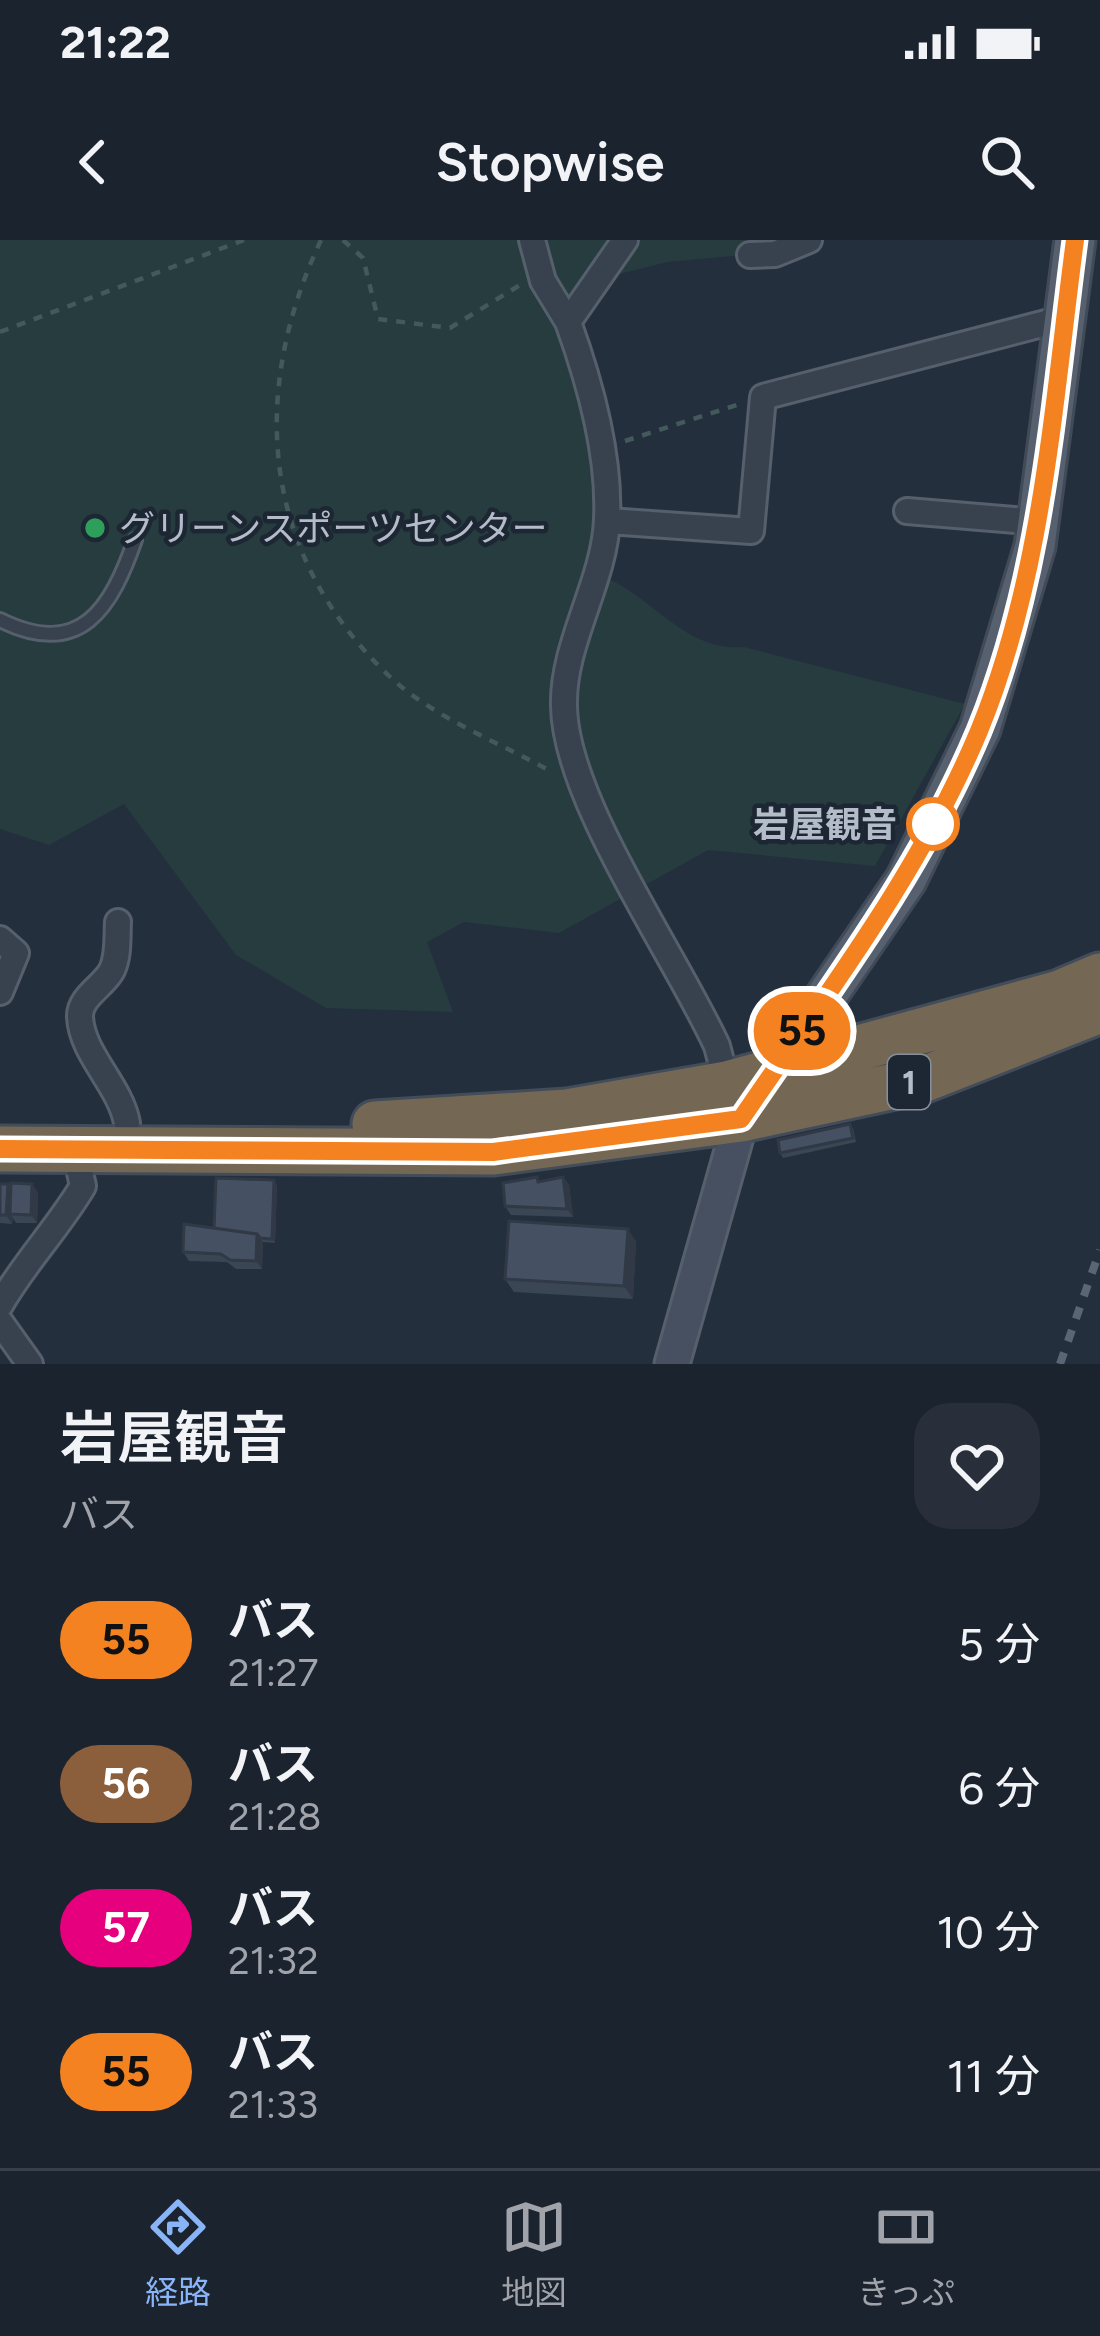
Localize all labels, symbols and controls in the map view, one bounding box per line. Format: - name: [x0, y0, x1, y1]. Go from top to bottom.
- text: 21:22: [60, 15, 171, 69]
- icon: back: [60, 129, 126, 195]
- icon: search: [974, 129, 1040, 195]
- text: Stopwise: [436, 130, 664, 195]
- place label: グリーンスポーツセンター: [119, 507, 548, 550]
- marker: グリーンスポーツセンター: [82, 515, 108, 541]
- marker: 岩屋観音: [908, 799, 958, 849]
- place label: 岩屋観音: [753, 803, 897, 846]
- line badge: 55: [748, 992, 856, 1070]
- text: 55: [778, 1005, 826, 1056]
- road number: 1: [888, 1055, 930, 1109]
- button: heart: [914, 1403, 1040, 1529]
- text: 岩屋観音: [60, 1404, 288, 1472]
- text: バス: [60, 1491, 138, 1538]
- text: バス: [228, 1593, 318, 1647]
- text: 55: [102, 1614, 150, 1665]
- text: 5 分: [958, 1617, 1040, 1671]
- text: 21:27: [228, 1649, 319, 1696]
- text: バス: [228, 1737, 318, 1791]
- text: 56: [102, 1758, 150, 1809]
- text: 6 分: [958, 1761, 1040, 1815]
- text: 21:28: [228, 1793, 322, 1840]
- text: バス: [228, 1881, 318, 1935]
- text: 57: [102, 1902, 150, 1953]
- text: 10 分: [936, 1905, 1040, 1959]
- text: 21:32: [228, 1937, 319, 1984]
- text: バス: [228, 2025, 318, 2079]
- text: 55: [102, 2046, 150, 2097]
- text: 11 分: [947, 2049, 1040, 2103]
- text: 21:33: [228, 2081, 318, 2128]
- tab: 経路: [145, 2194, 211, 2314]
- tab: 地図: [501, 2194, 567, 2314]
- tab: きっぷ: [857, 2194, 955, 2314]

